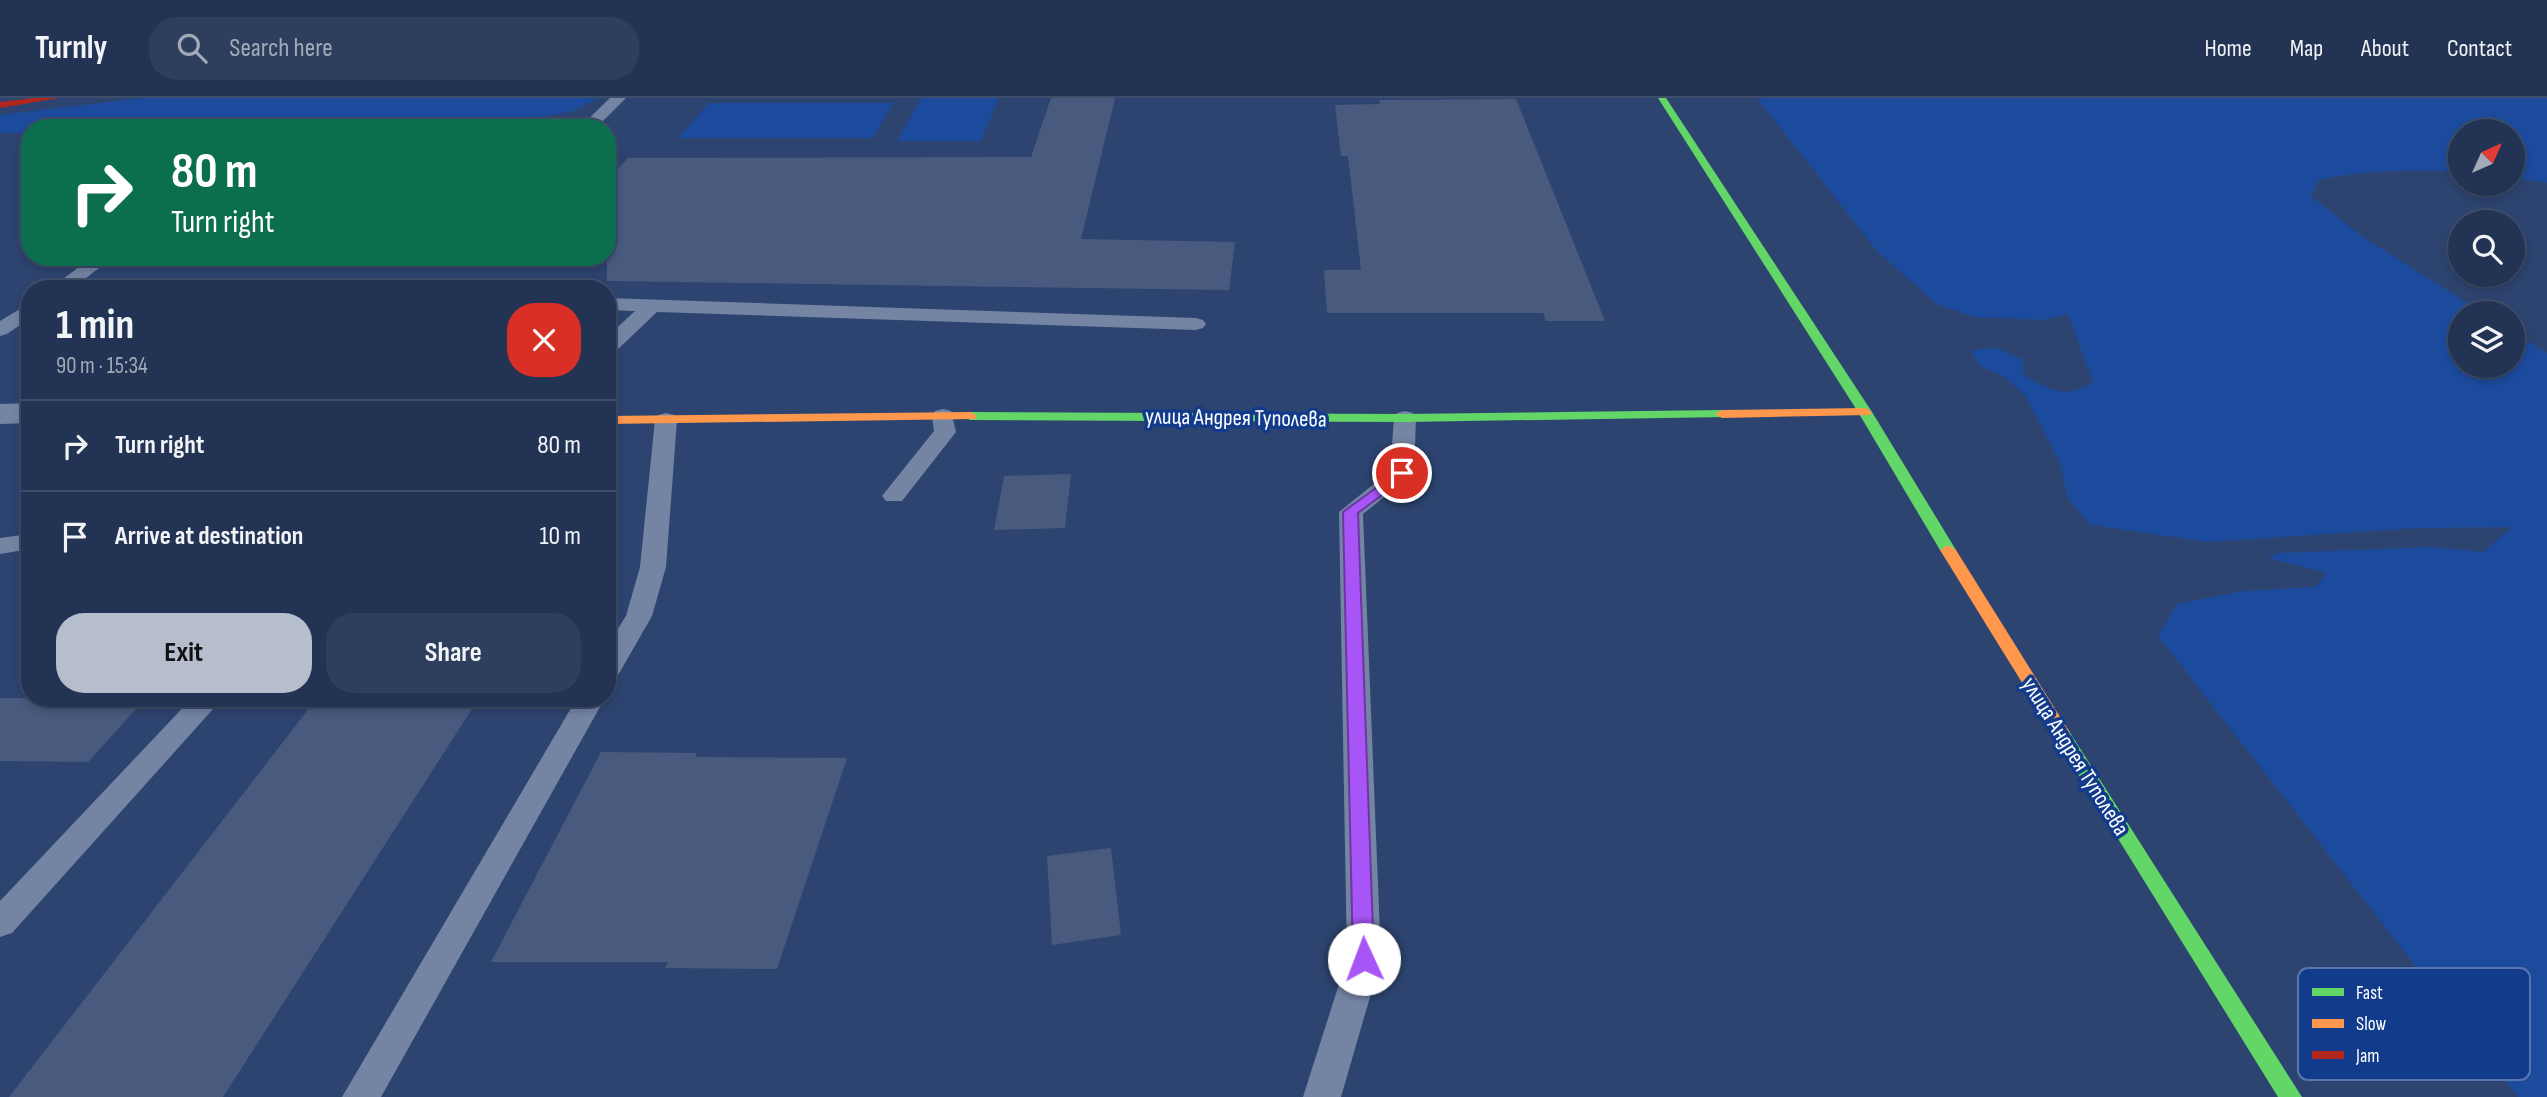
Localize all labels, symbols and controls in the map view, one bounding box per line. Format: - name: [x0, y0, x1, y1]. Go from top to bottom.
- search box: [149, 17, 639, 80]
- text: Turnly: [35, 28, 107, 68]
- icon: search: [173, 29, 211, 67]
- text: Search here: [229, 33, 333, 64]
- text: Home: [2204, 34, 2252, 63]
- text: Map: [2290, 34, 2323, 63]
- text: About: [2361, 34, 2409, 63]
- text: Contact: [2447, 34, 2512, 63]
- north arrow: [2448, 119, 2525, 196]
- map controls: [2448, 119, 2525, 378]
- text: 80 m: [171, 143, 258, 202]
- icon: right: [56, 147, 147, 238]
- text: Turn right: [171, 203, 275, 242]
- button: search: [2448, 210, 2525, 287]
- text: 1 min: [56, 300, 134, 351]
- button: layers: [2448, 301, 2525, 378]
- button: close: [507, 303, 581, 377]
- text: 90 m · 15:34: [56, 352, 148, 380]
- street label: улица Андрея Туполева: [1145, 402, 1327, 434]
- icon: right: [56, 427, 94, 465]
- text: Turn right: [115, 430, 204, 461]
- text: 80 m: [537, 430, 581, 461]
- pin: [1372, 443, 1432, 503]
- icon: arrive: [1383, 454, 1421, 492]
- icon: arrive: [56, 518, 94, 556]
- text: Arrive at destination: [115, 521, 303, 552]
- text: 10 m: [539, 521, 581, 552]
- button: Exit: [56, 613, 312, 693]
- button: Share: [326, 613, 581, 693]
- street label: улица Андрея Туполева: [2015, 672, 2135, 841]
- position arrow: [1327, 922, 1401, 996]
- legend: [2298, 968, 2530, 1080]
- text: Fast: [2356, 982, 2383, 1005]
- text: Slow: [2356, 1013, 2386, 1036]
- text: Jam: [2355, 1045, 2379, 1068]

